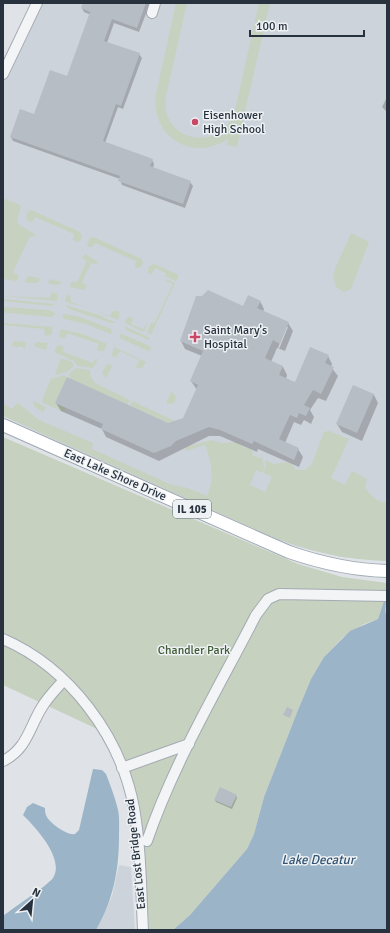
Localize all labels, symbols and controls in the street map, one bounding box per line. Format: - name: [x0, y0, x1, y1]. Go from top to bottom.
- scale bar: [250, 12, 364, 38]
- text: 100 m: [256, 19, 288, 34]
- place label: Eisenhower High School: [203, 108, 265, 137]
- marker: Eisenhower High School: [190, 117, 200, 127]
- place label: Saint Mary's Hospital: [204, 323, 267, 352]
- marker: Saint Mary's Hospital: [189, 331, 201, 343]
- street label: East Lake Shore Drive: [61, 446, 169, 504]
- road number: IL 105: [173, 500, 211, 518]
- park label: Chandler Park: [158, 643, 230, 658]
- street label: East Lost Bridge Road: [123, 798, 149, 910]
- water label: Lake Decatur: [282, 852, 357, 868]
- north arrow: [12, 881, 52, 921]
- text: N: [30, 885, 43, 900]

